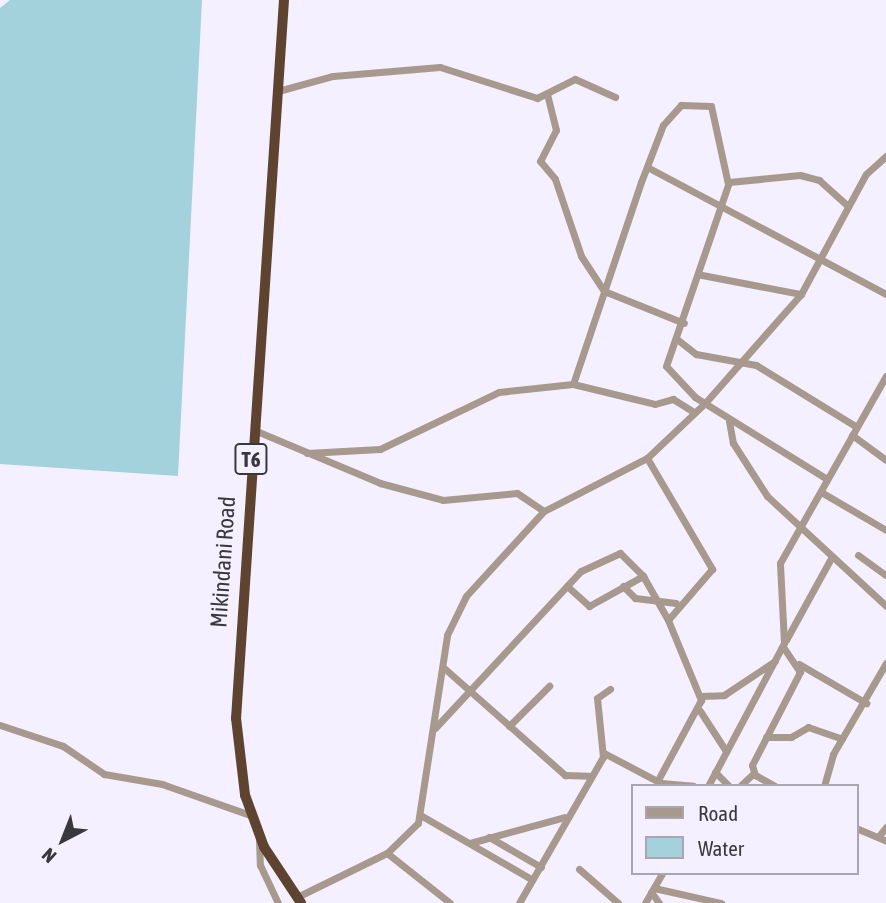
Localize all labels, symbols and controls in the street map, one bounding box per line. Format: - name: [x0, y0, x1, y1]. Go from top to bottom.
- road number: T6: [233, 442, 268, 476]
- street label: Mikindani Road: [205, 495, 241, 629]
- legend: [630, 784, 858, 875]
- text: Road: [698, 801, 738, 825]
- north arrow: [28, 805, 98, 875]
- text: Water: [698, 836, 744, 860]
- text: N: [37, 844, 60, 868]

